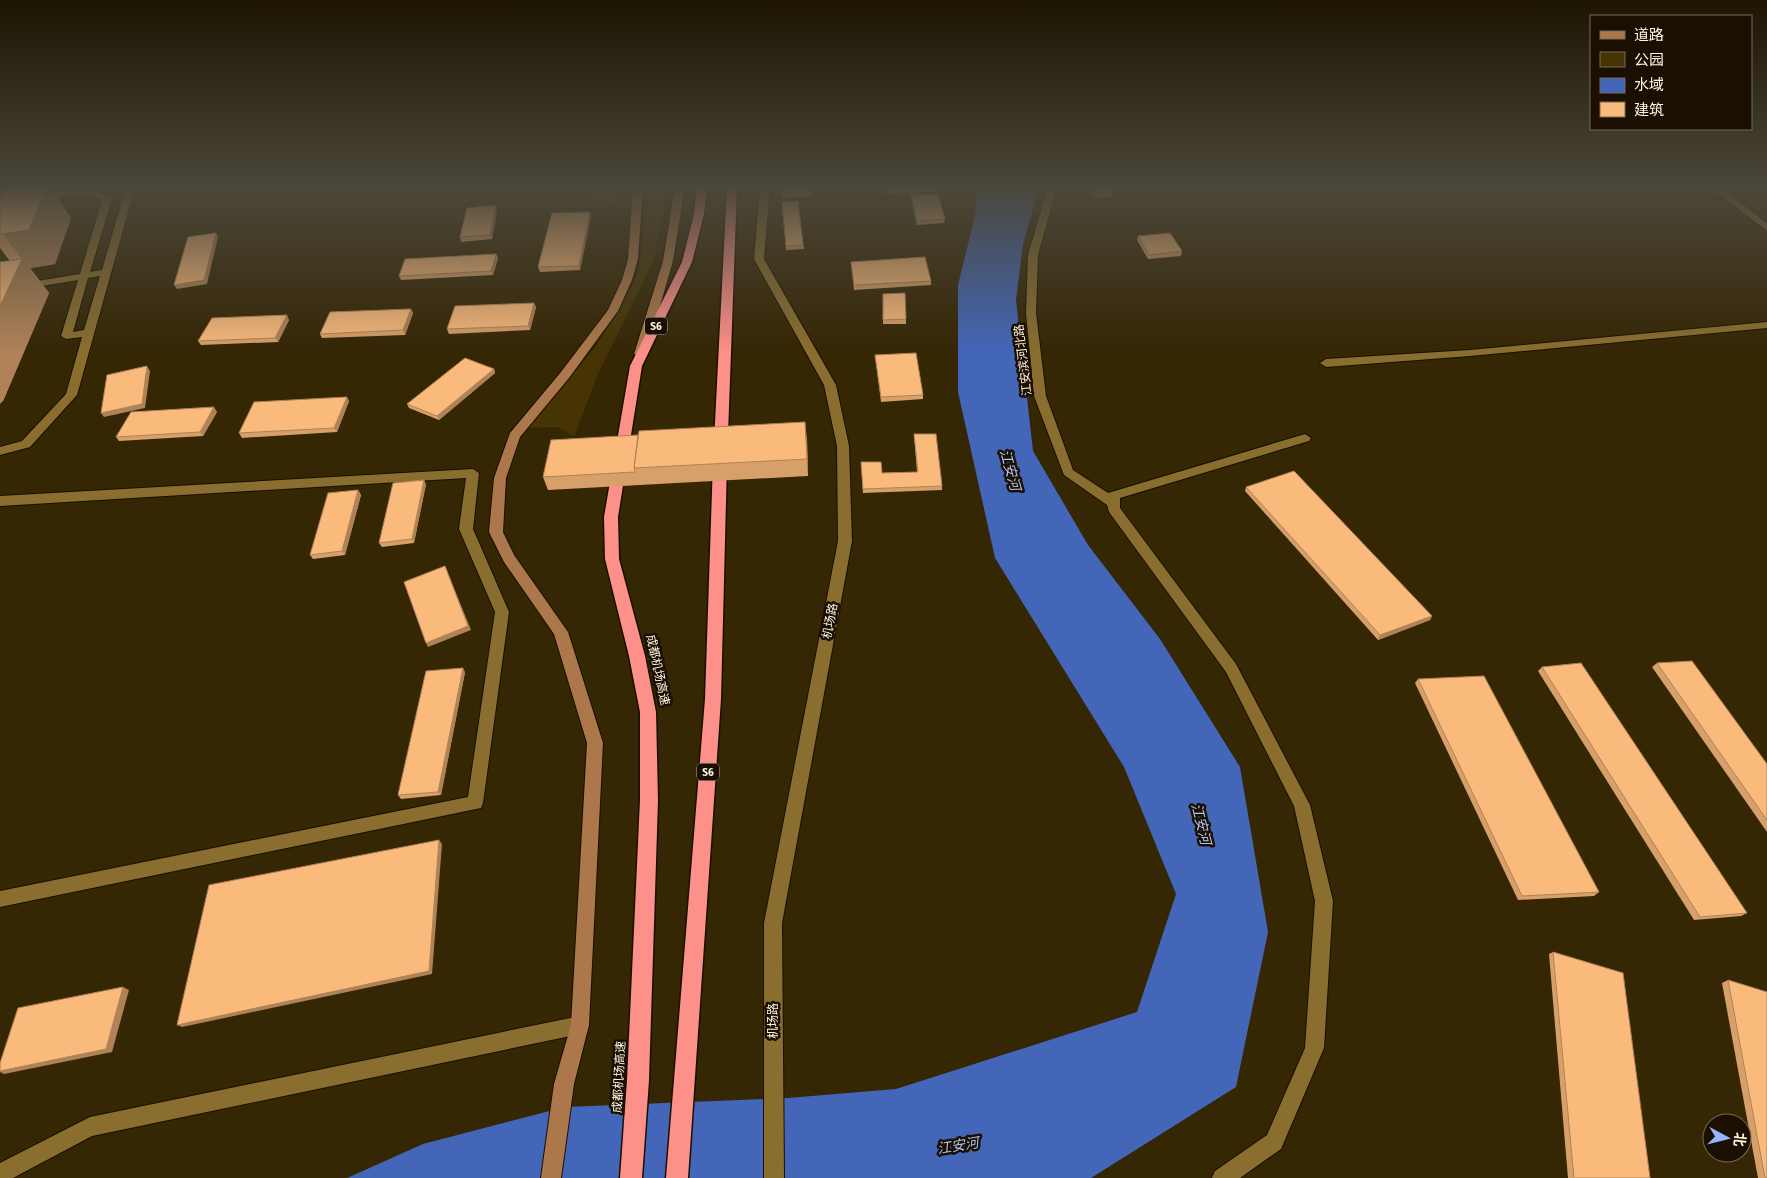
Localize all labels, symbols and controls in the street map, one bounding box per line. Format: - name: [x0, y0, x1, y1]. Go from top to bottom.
- legend: [1590, 15, 1752, 130]
- text: 道路: [1634, 26, 1664, 44]
- text: 公园: [1634, 51, 1664, 69]
- text: 水域: [1634, 76, 1664, 94]
- text: 建筑: [1634, 101, 1664, 119]
- road number: S6: [645, 318, 667, 334]
- street label: 江安滨河北路: [1012, 323, 1034, 397]
- water label: 江安河: [996, 447, 1025, 495]
- street label: 机场路: [820, 602, 840, 640]
- street label: 成都机场高速: [644, 633, 672, 707]
- road number: S6: [697, 764, 719, 780]
- water label: 江安河: [1188, 802, 1215, 849]
- street label: 机场路: [766, 1003, 780, 1039]
- street label: 成都机场高速: [610, 1041, 628, 1113]
- north arrow: [1702, 1113, 1752, 1163]
- text: 北: [1730, 1132, 1749, 1148]
- water label: 江安河: [936, 1134, 983, 1158]

